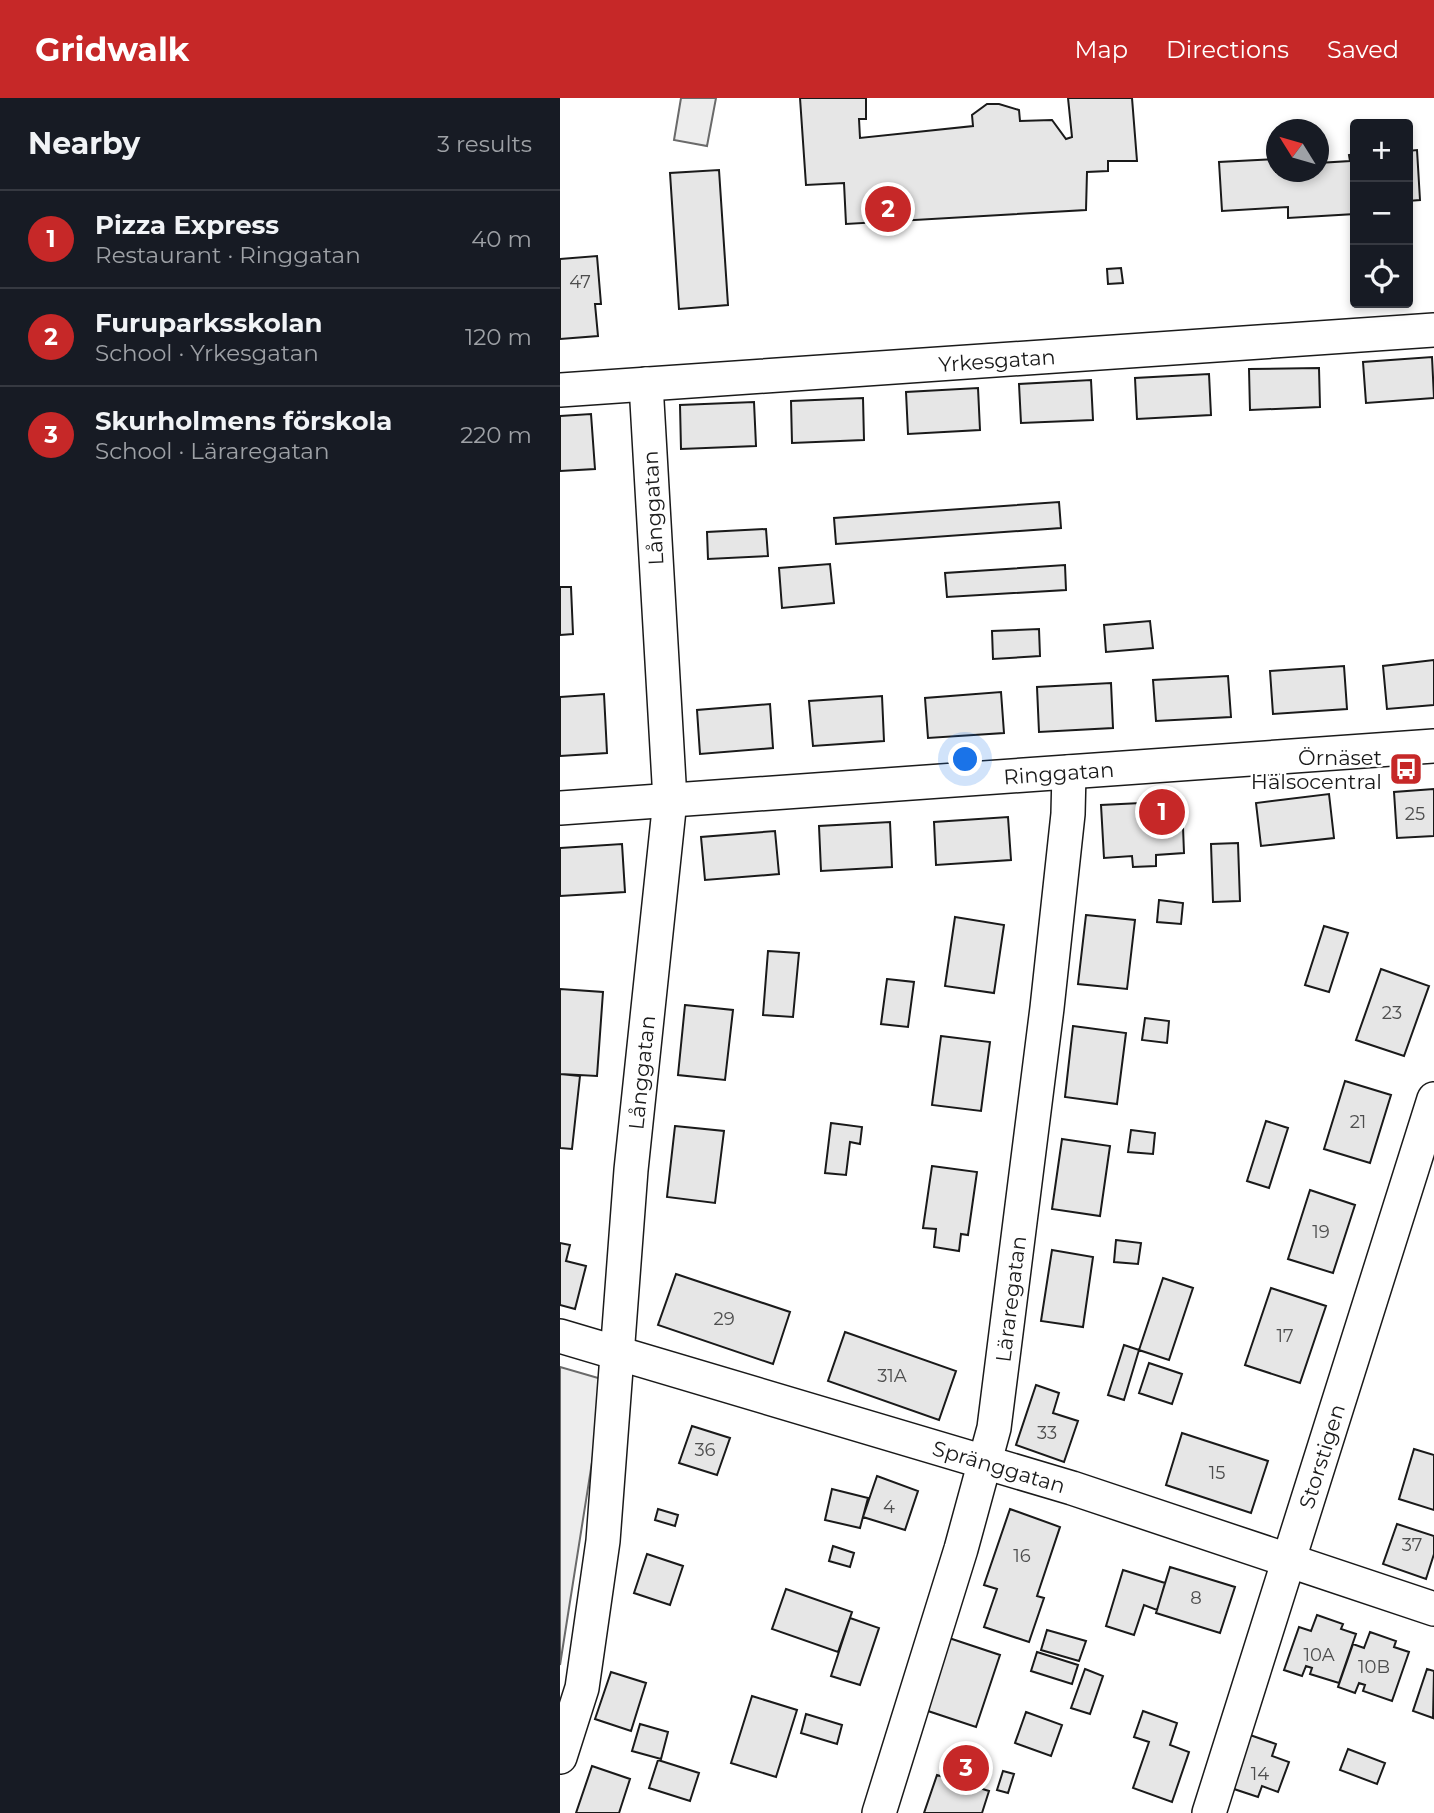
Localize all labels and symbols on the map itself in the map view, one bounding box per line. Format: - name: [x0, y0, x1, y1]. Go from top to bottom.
- north arrow: [1266, 119, 1329, 182]
- pin: 2: [865, 183, 911, 235]
- house number: 47: [569, 271, 591, 293]
- street label: Yrkesgatan: [938, 344, 1056, 376]
- street label: Långgatan: [638, 450, 668, 566]
- your location: [948, 742, 982, 776]
- place label: Örnäset Hälsocentral: [1251, 745, 1382, 794]
- bus stop icon: Örnäset Hälsocentral: [1387, 750, 1425, 788]
- street label: Ringgatan: [1003, 756, 1115, 789]
- pin: 1: [1139, 786, 1185, 838]
- house number: 25: [1405, 803, 1425, 825]
- house number: 23: [1382, 1002, 1402, 1024]
- street label: Långgatan: [623, 1014, 660, 1131]
- house number: 21: [1350, 1111, 1366, 1133]
- house number: 19: [1312, 1221, 1330, 1243]
- street label: Läraregatan: [990, 1234, 1031, 1363]
- house number: 29: [713, 1308, 735, 1330]
- house number: 17: [1276, 1325, 1294, 1347]
- house number: 31A: [877, 1365, 907, 1387]
- street label: Storstigen: [1293, 1401, 1350, 1512]
- house number: 33: [1037, 1422, 1057, 1444]
- street label: Spränggatan: [930, 1435, 1068, 1498]
- house number: 36: [694, 1439, 716, 1461]
- house number: 15: [1209, 1462, 1225, 1484]
- house number: 4: [883, 1496, 895, 1518]
- house number: 37: [1402, 1534, 1422, 1556]
- house number: 16: [1013, 1545, 1031, 1567]
- house number: 8: [1190, 1587, 1202, 1609]
- house number: 10A: [1303, 1644, 1335, 1666]
- house number: 10B: [1358, 1656, 1390, 1678]
- pin: 3: [943, 1742, 989, 1794]
- house number: 14: [1251, 1763, 1269, 1785]

